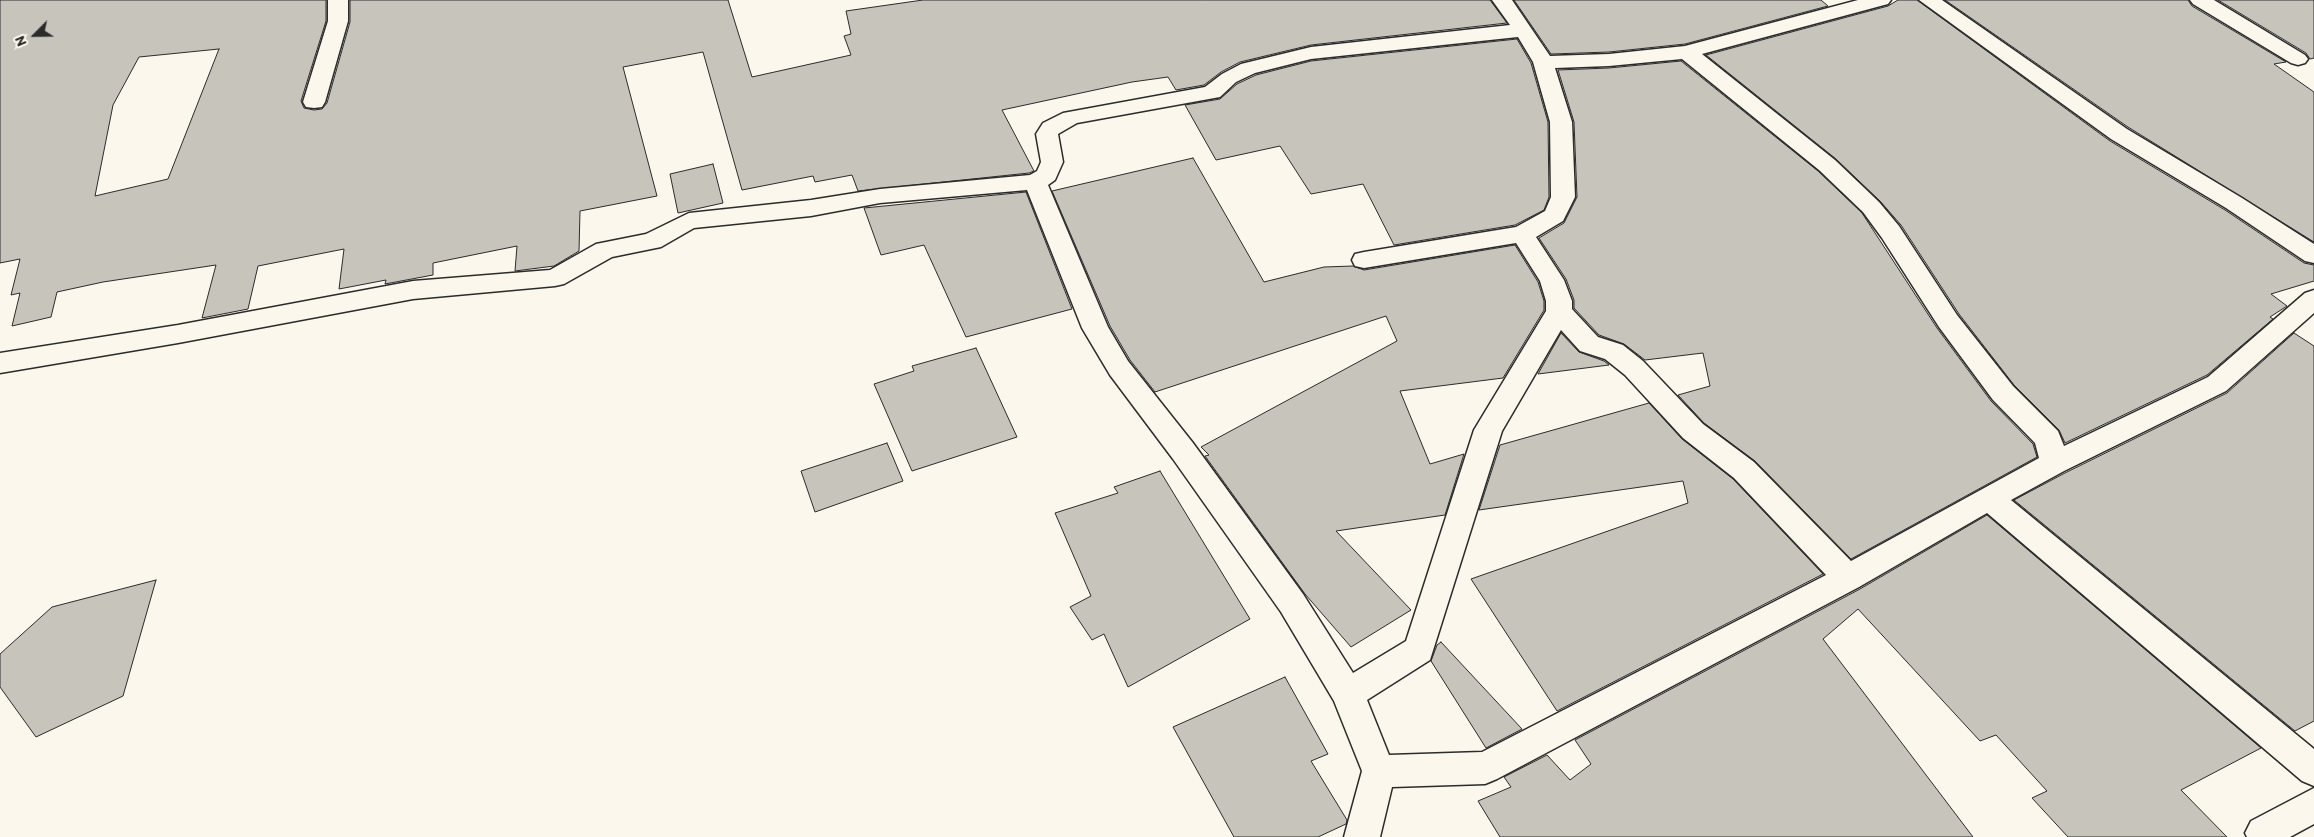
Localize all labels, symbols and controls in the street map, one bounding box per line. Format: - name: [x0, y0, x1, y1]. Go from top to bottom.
- north arrow: [10, 10, 60, 60]
- text: N: [11, 33, 30, 49]

